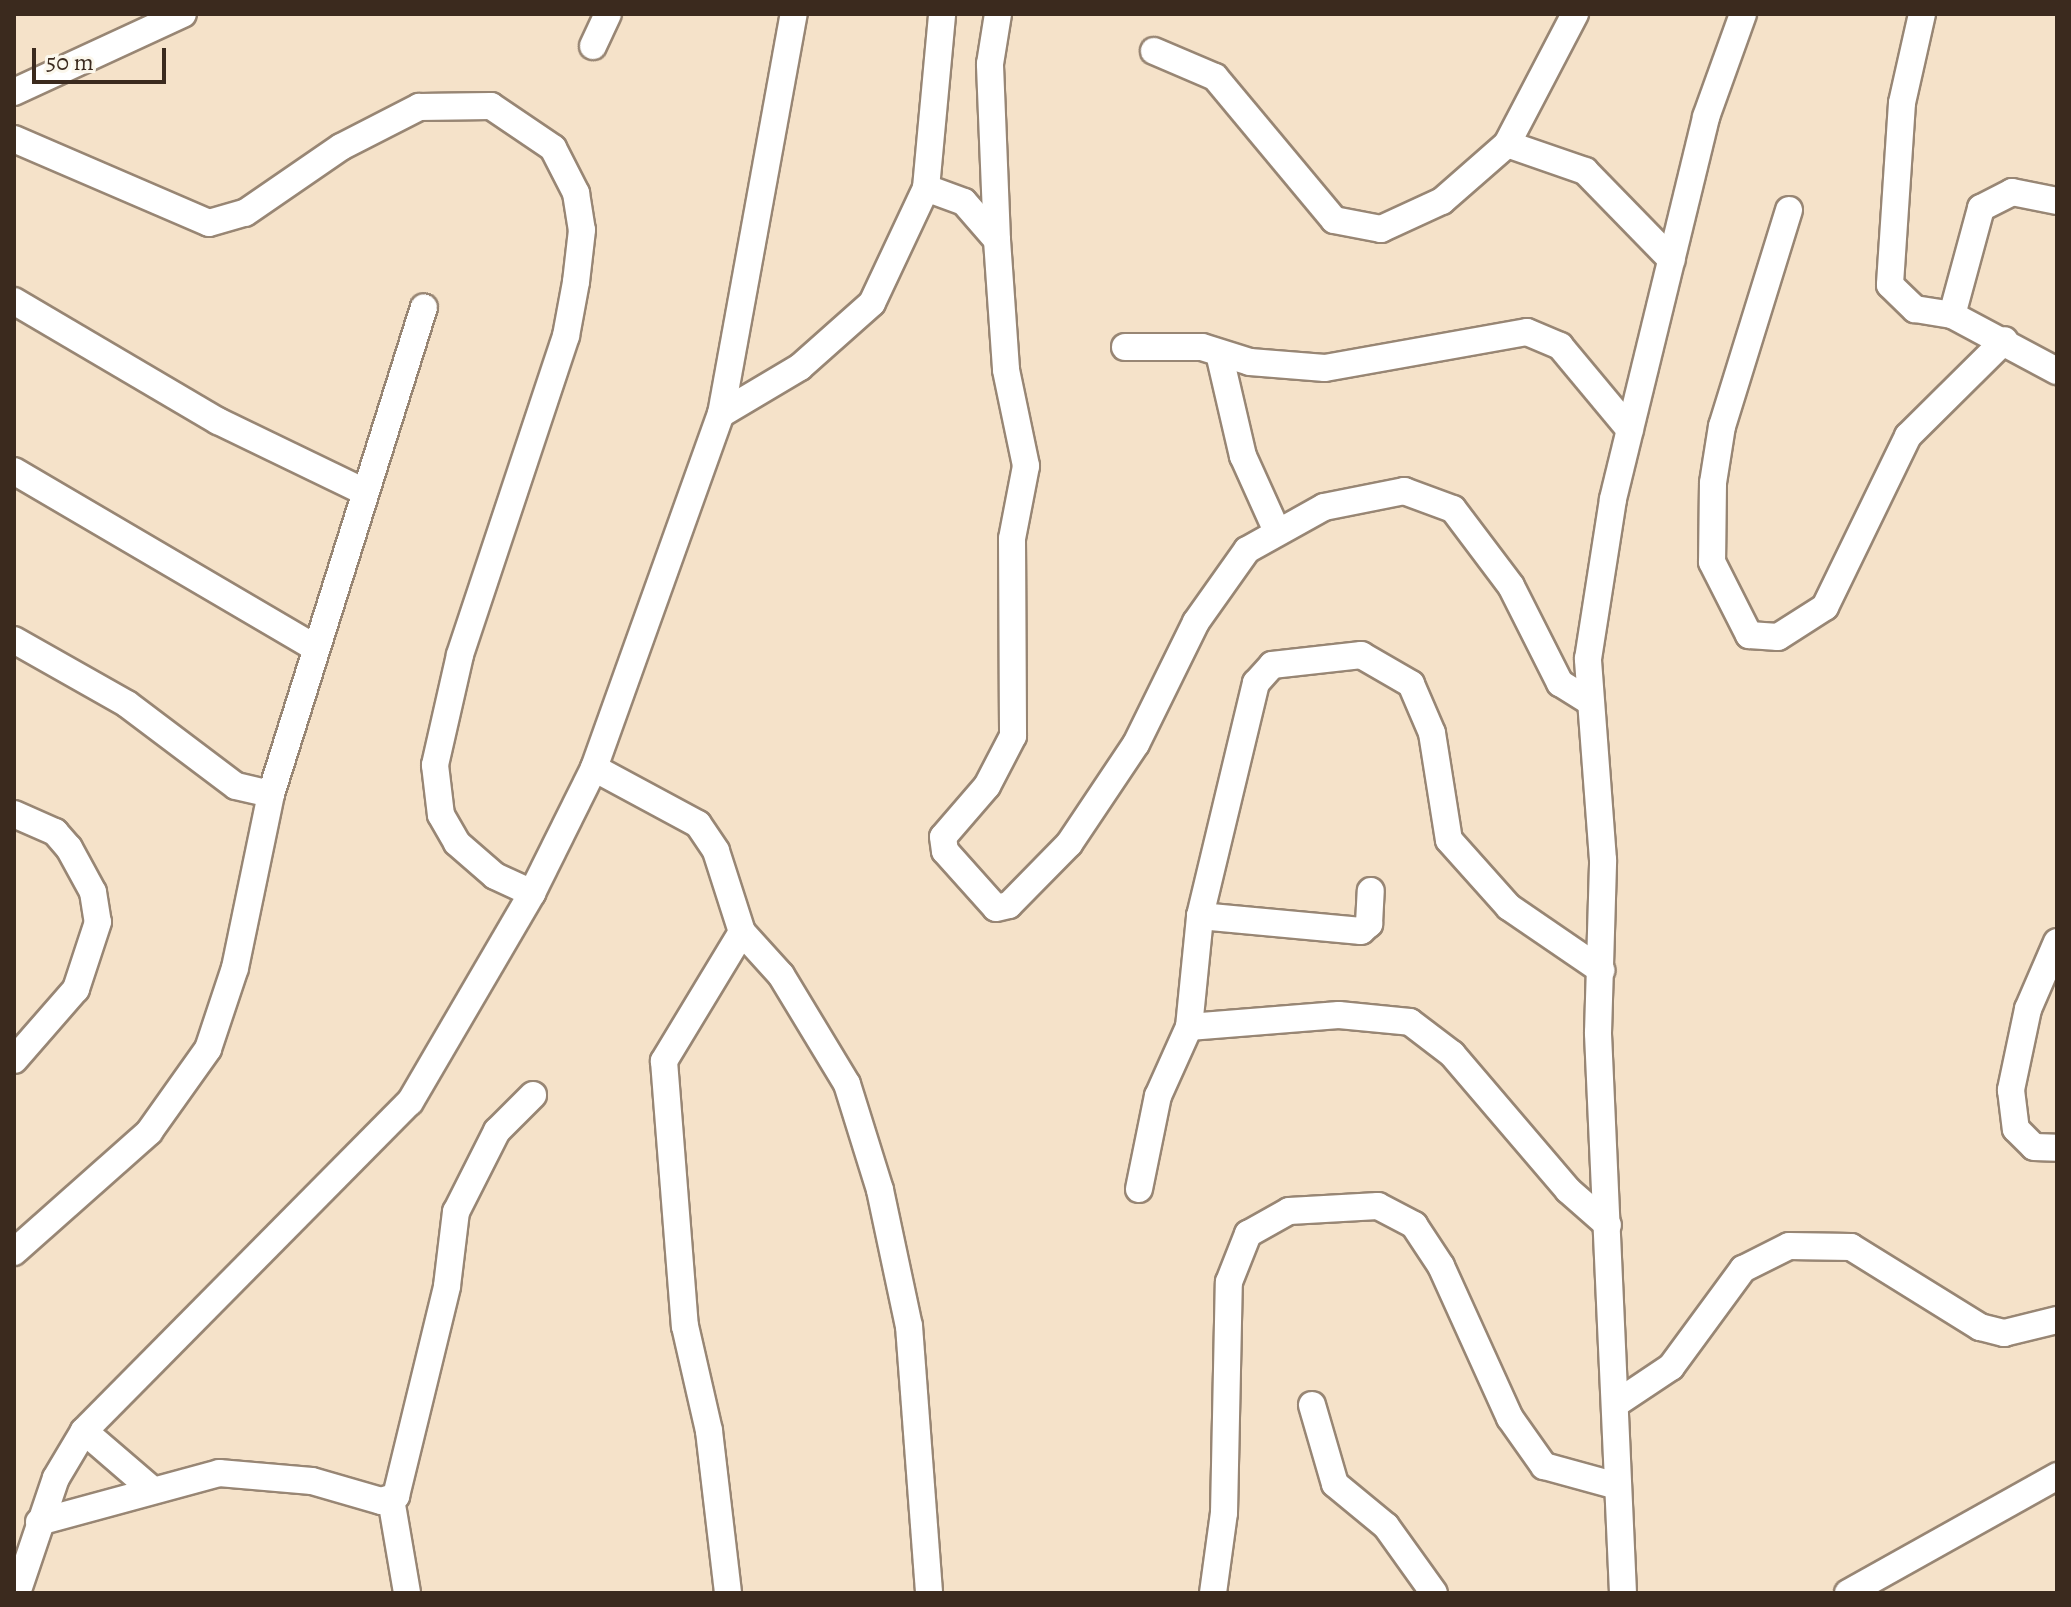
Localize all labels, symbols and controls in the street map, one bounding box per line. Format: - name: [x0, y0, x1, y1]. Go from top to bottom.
- scale bar: [36, 32, 170, 82]
- text: 50 m: [46, 46, 94, 78]

